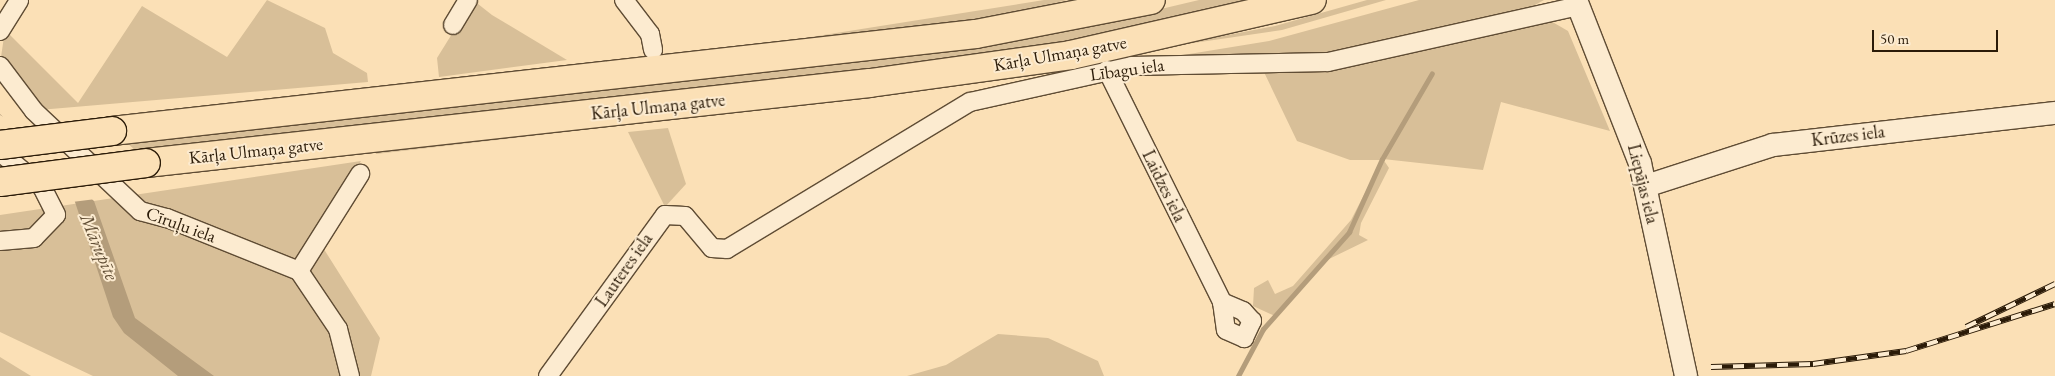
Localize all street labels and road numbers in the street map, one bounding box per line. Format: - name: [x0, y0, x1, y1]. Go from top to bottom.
- street label: Kārļa Ulmaņa gatve: [992, 32, 1128, 76]
- street label: Lībagu iela: [1088, 54, 1166, 86]
- street label: Kārļa Ulmaņa gatve: [590, 89, 726, 125]
- street label: Krūzes iela: [1810, 121, 1886, 151]
- street label: Kārļa Ulmaņa gatve: [188, 133, 324, 169]
- street label: Liepājas iela: [1623, 142, 1663, 226]
- street label: Laidzes iela: [1137, 146, 1191, 226]
- street label: Cīruļu iela: [143, 202, 219, 248]
- street label: Lauteres iela: [591, 229, 657, 311]

